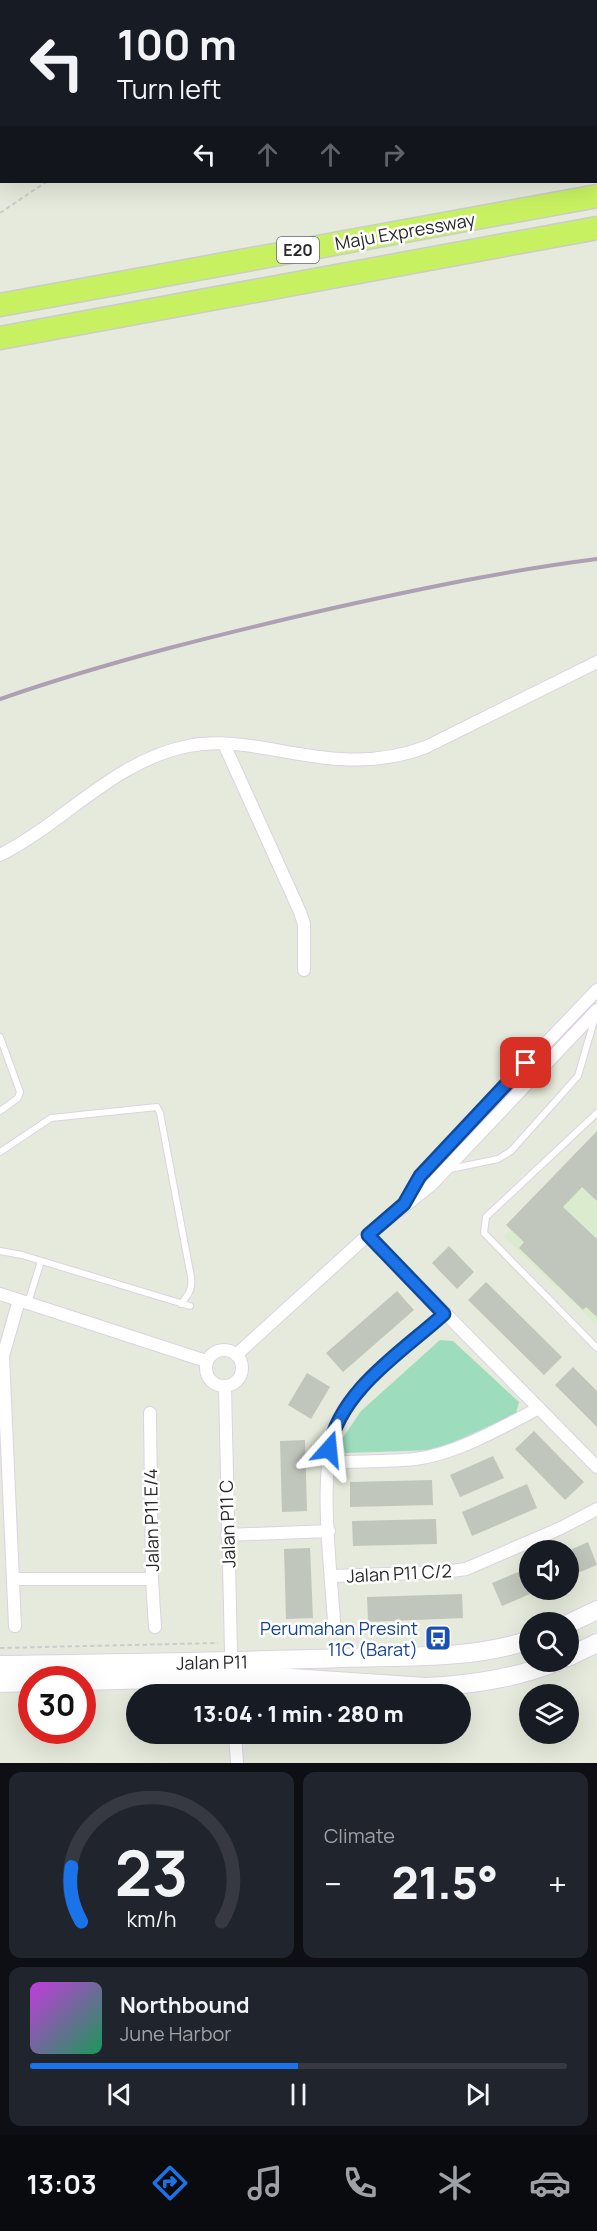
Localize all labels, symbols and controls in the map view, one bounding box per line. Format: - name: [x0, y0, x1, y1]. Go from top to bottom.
- text: 100 m: [117, 15, 237, 73]
- icon: left: [18, 24, 96, 102]
- text: Turn left: [117, 70, 221, 107]
- icon: left: [188, 138, 221, 171]
- icon: ahead: [251, 138, 284, 171]
- icon: ahead: [314, 138, 347, 171]
- icon: right: [377, 138, 410, 171]
- street label: Maju Expressway: [333, 207, 477, 255]
- road number: E20: [277, 237, 319, 263]
- pin: [500, 1037, 551, 1088]
- icon: arrive: [509, 1046, 542, 1079]
- position arrow: [297, 1417, 361, 1481]
- street label: Jalan P11 E/4: [138, 1468, 164, 1572]
- street label: Jalan P11 C: [213, 1479, 241, 1569]
- map controls: [519, 1540, 579, 1744]
- button: sound: [519, 1540, 579, 1600]
- street label: Jalan P11 C/2: [346, 1558, 452, 1588]
- button: search: [519, 1612, 579, 1672]
- place label: Perumahan Presint 11C (Barat): [260, 1616, 418, 1661]
- bus stop icon: Perumahan Presint 11C (Barat): [423, 1623, 453, 1653]
- street label: Jalan P11: [176, 1649, 248, 1675]
- speed limit sign: 30: [18, 1666, 96, 1744]
- button: layers: [519, 1684, 579, 1744]
- text: 13:04 · 1 min · 280 m: [193, 1699, 404, 1729]
- text: Climate: [324, 1822, 395, 1849]
- text: 23: [115, 1829, 188, 1915]
- text: 21.5°: [391, 1851, 498, 1913]
- text: −: [324, 1861, 342, 1906]
- text: +: [548, 1861, 567, 1906]
- text: km/h: [127, 1904, 176, 1933]
- text: Northbound: [120, 1990, 250, 2020]
- text: June Harbor: [120, 2020, 232, 2047]
- icon: previous: [103, 2078, 136, 2111]
- icon: pause: [282, 2078, 315, 2111]
- icon: next: [461, 2078, 494, 2111]
- icon: directions: [149, 2162, 191, 2204]
- icon: music: [244, 2162, 286, 2204]
- icon: phone: [339, 2162, 381, 2204]
- icon: climate: [434, 2162, 476, 2204]
- icon: car: [529, 2162, 571, 2204]
- text: 13:03: [26, 2165, 97, 2202]

